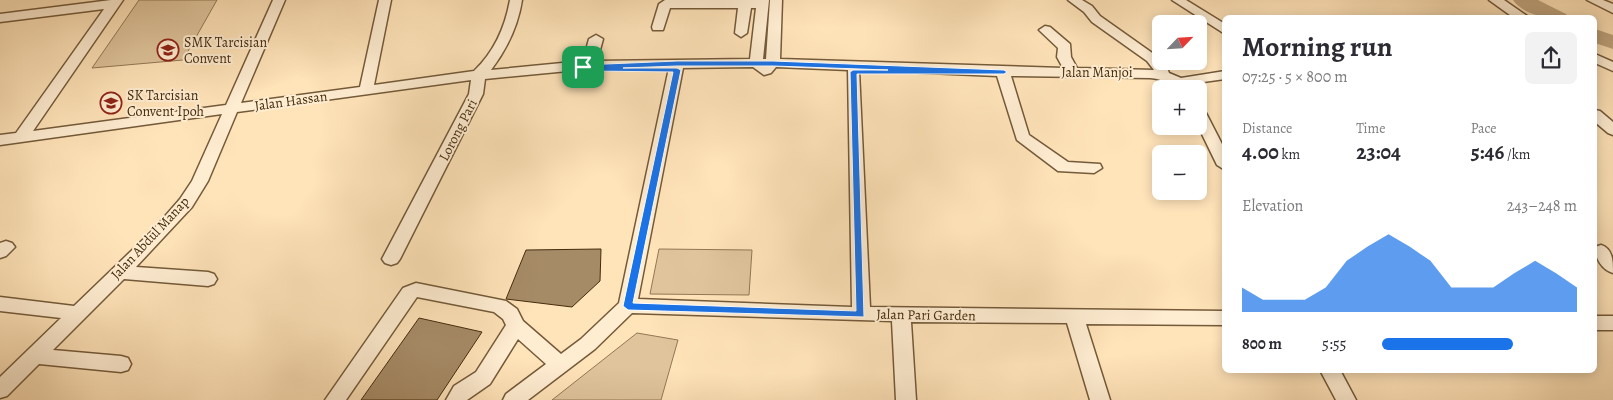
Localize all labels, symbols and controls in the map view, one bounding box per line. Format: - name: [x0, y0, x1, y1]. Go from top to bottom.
- north arrow: [1152, 15, 1208, 70]
- map controls: [1152, 15, 1207, 200]
- text: Morning run: [1242, 28, 1392, 66]
- button: share: [1525, 32, 1577, 84]
- place label: SMK Tarcisian Convent: [184, 33, 268, 68]
- school or university icon: SMK Tarcisian Convent: [156, 38, 180, 62]
- pin: [562, 46, 604, 88]
- icon: arrive: [569, 53, 597, 81]
- street label: Jalan Manjoi: [1061, 63, 1133, 82]
- text: 07:25 · 5 × 800 m: [1242, 66, 1348, 88]
- button: +: [1152, 80, 1207, 135]
- place label: SK Tarcisian Convent Ipoh: [127, 86, 205, 121]
- street label: Jalan Hassan: [253, 86, 329, 116]
- school or university icon: SK Tarcisian Convent Ipoh: [99, 91, 123, 115]
- street label: Lorong Pari: [434, 96, 482, 164]
- text: Distance: [1242, 119, 1292, 138]
- text: Time: [1356, 119, 1385, 138]
- text: Pace: [1471, 119, 1497, 138]
- text: 4.00: [1242, 138, 1279, 166]
- text: 23:04: [1356, 138, 1401, 166]
- text: 5:46: [1471, 138, 1504, 166]
- button: −: [1152, 145, 1207, 200]
- text: km: [1279, 145, 1300, 164]
- text: /km: [1504, 145, 1530, 164]
- street label: Jalan Abdul Manap: [107, 192, 193, 284]
- text: Elevation: [1242, 195, 1303, 217]
- text: 243–248 m: [1507, 195, 1577, 217]
- street label: Jalan Pari Garden: [876, 305, 976, 325]
- text: 800 m: [1242, 333, 1282, 355]
- text: 5:55: [1322, 333, 1346, 355]

